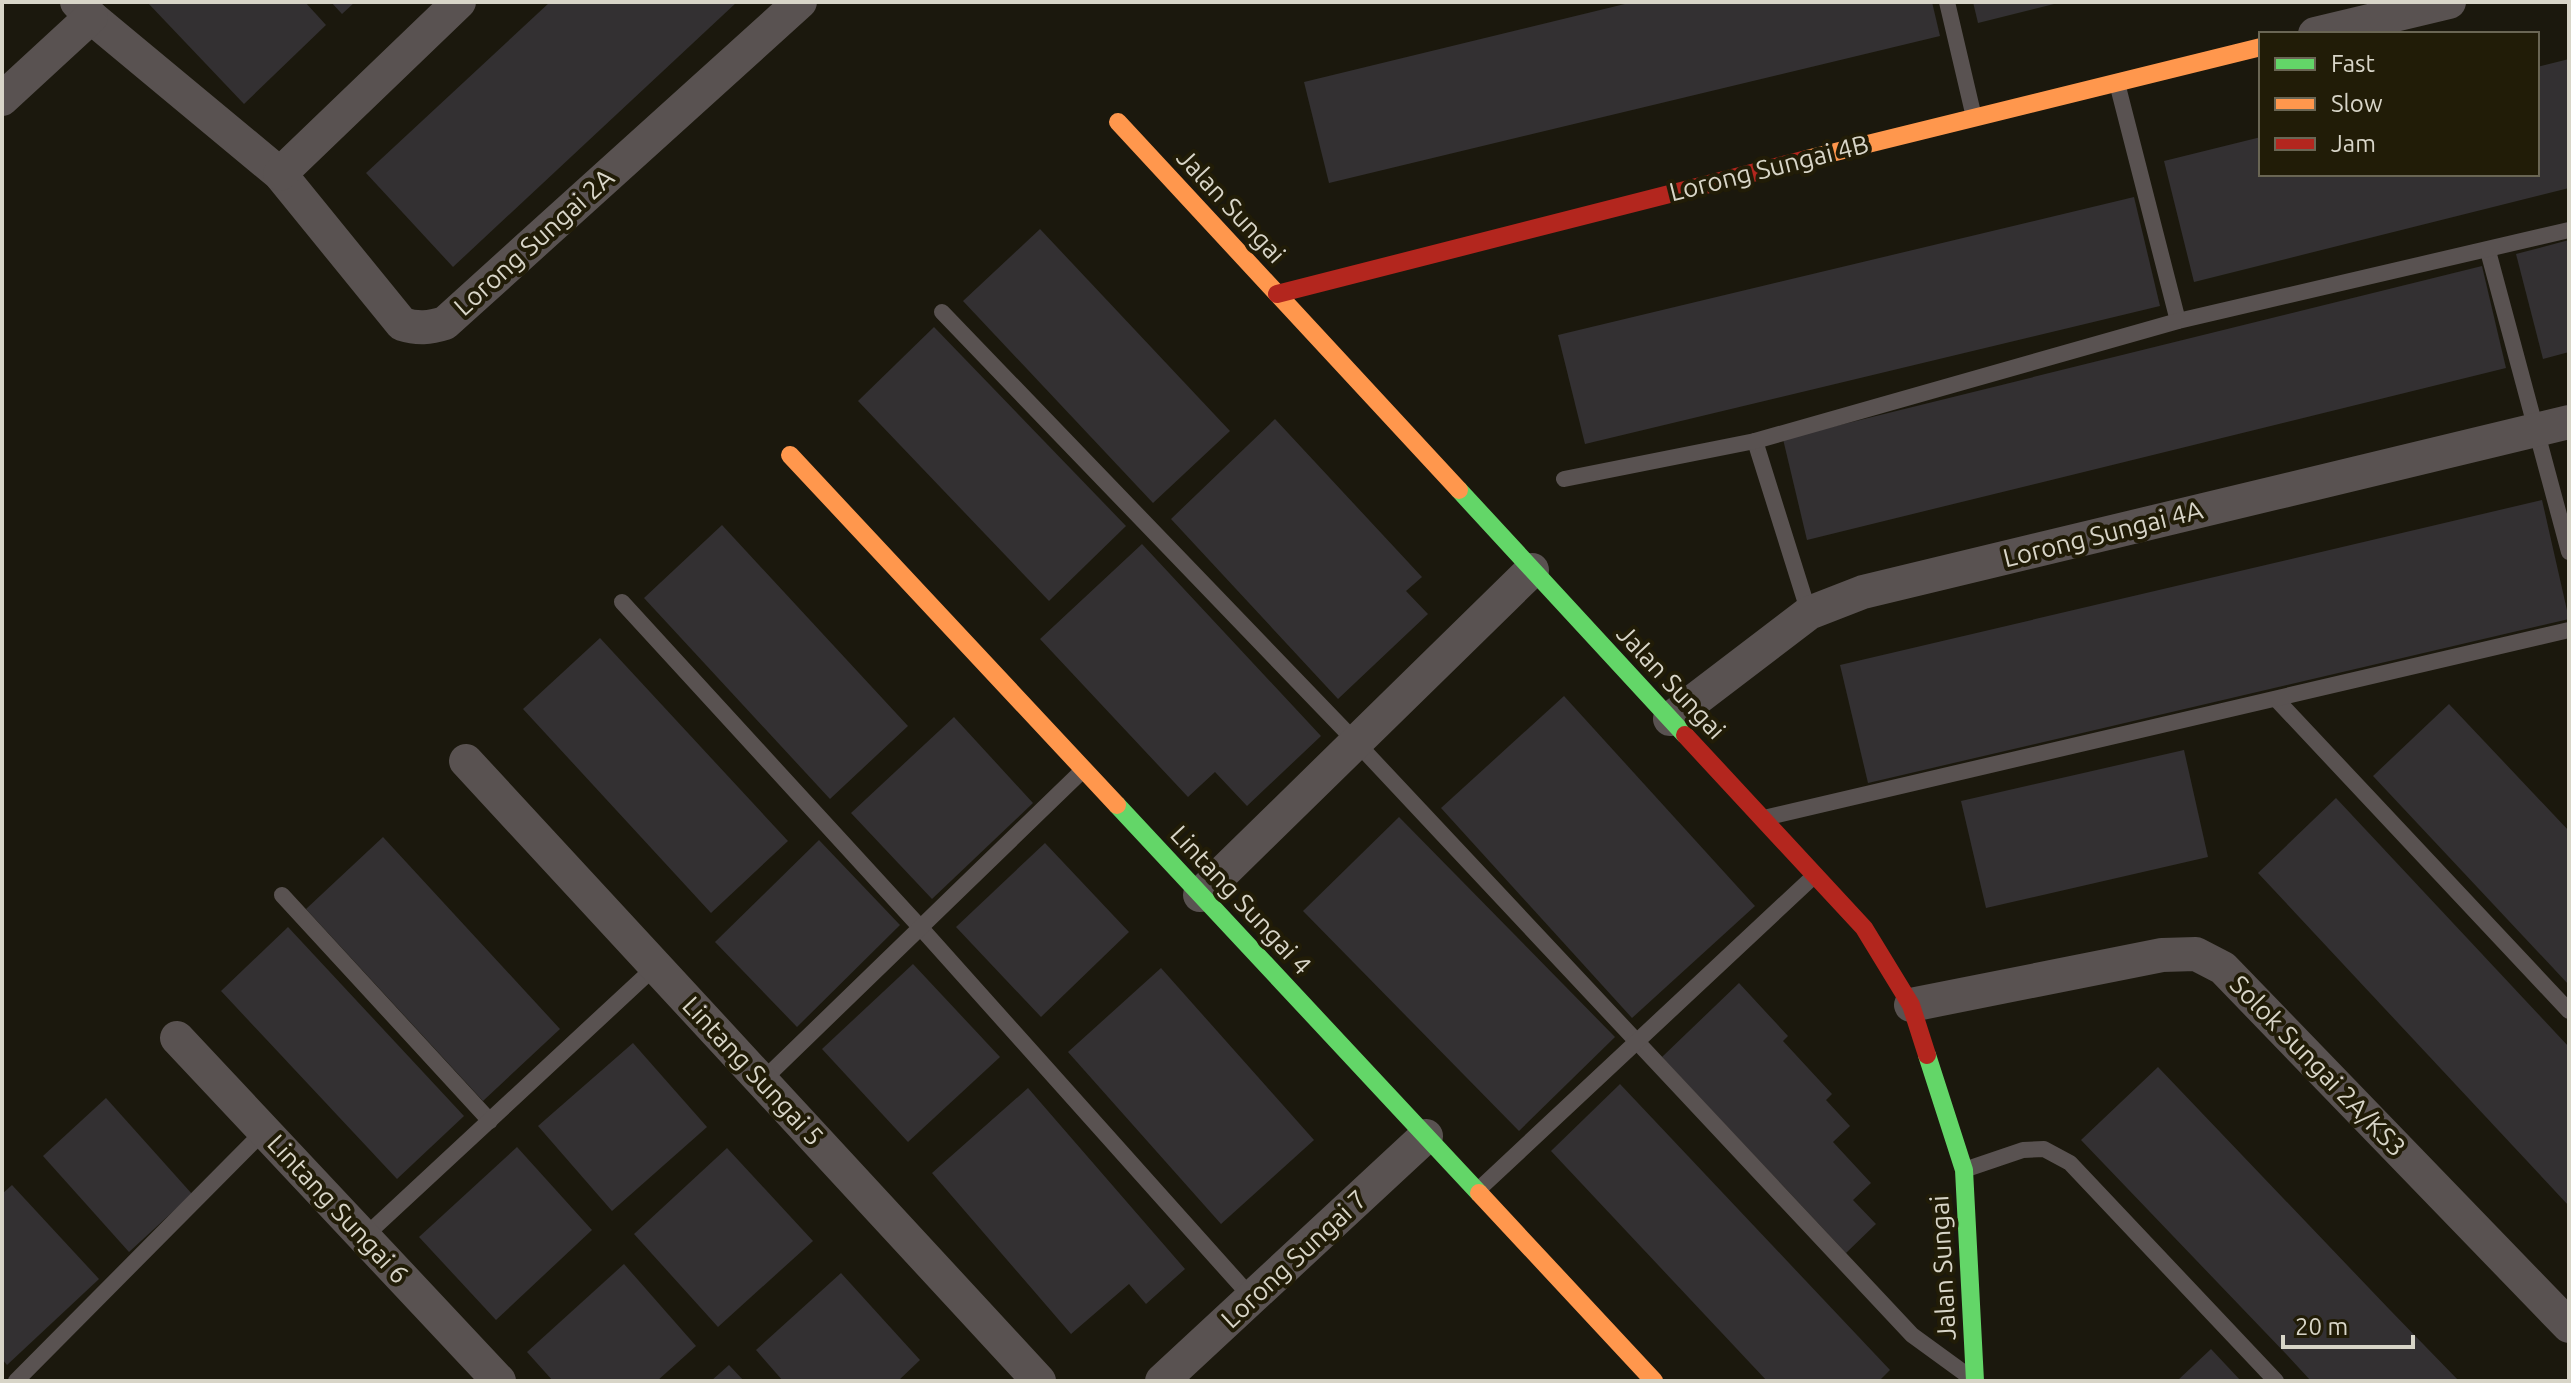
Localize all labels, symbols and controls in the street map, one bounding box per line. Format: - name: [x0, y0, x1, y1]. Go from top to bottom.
- legend: [2259, 32, 2539, 176]
- text: Fast: [2331, 50, 2375, 77]
- text: Slow: [2331, 90, 2383, 117]
- street label: Lorong Sungai 4B: [1666, 129, 1872, 206]
- text: Jam: [2331, 130, 2376, 157]
- street label: Jalan Sungai: [1171, 143, 1291, 269]
- street label: Lorong Sungai 2A: [448, 162, 620, 321]
- street label: Lorong Sungai 4A: [2000, 495, 2206, 572]
- street label: Jalan Sungai: [1611, 619, 1731, 745]
- street label: Lintang Sungai 4: [1165, 819, 1318, 980]
- street label: Solok Sungai 2A/KS3: [2225, 969, 2412, 1162]
- street label: Lintang Sungai 5: [677, 990, 830, 1151]
- street label: Lintang Sungai 6: [262, 1128, 415, 1289]
- street label: Lorong Sungai 7: [1215, 1184, 1372, 1333]
- street label: Jalan Sungai: [1924, 1195, 1961, 1341]
- scale bar: [2283, 1299, 2413, 1349]
- text: 20 m: [2295, 1313, 2348, 1340]

